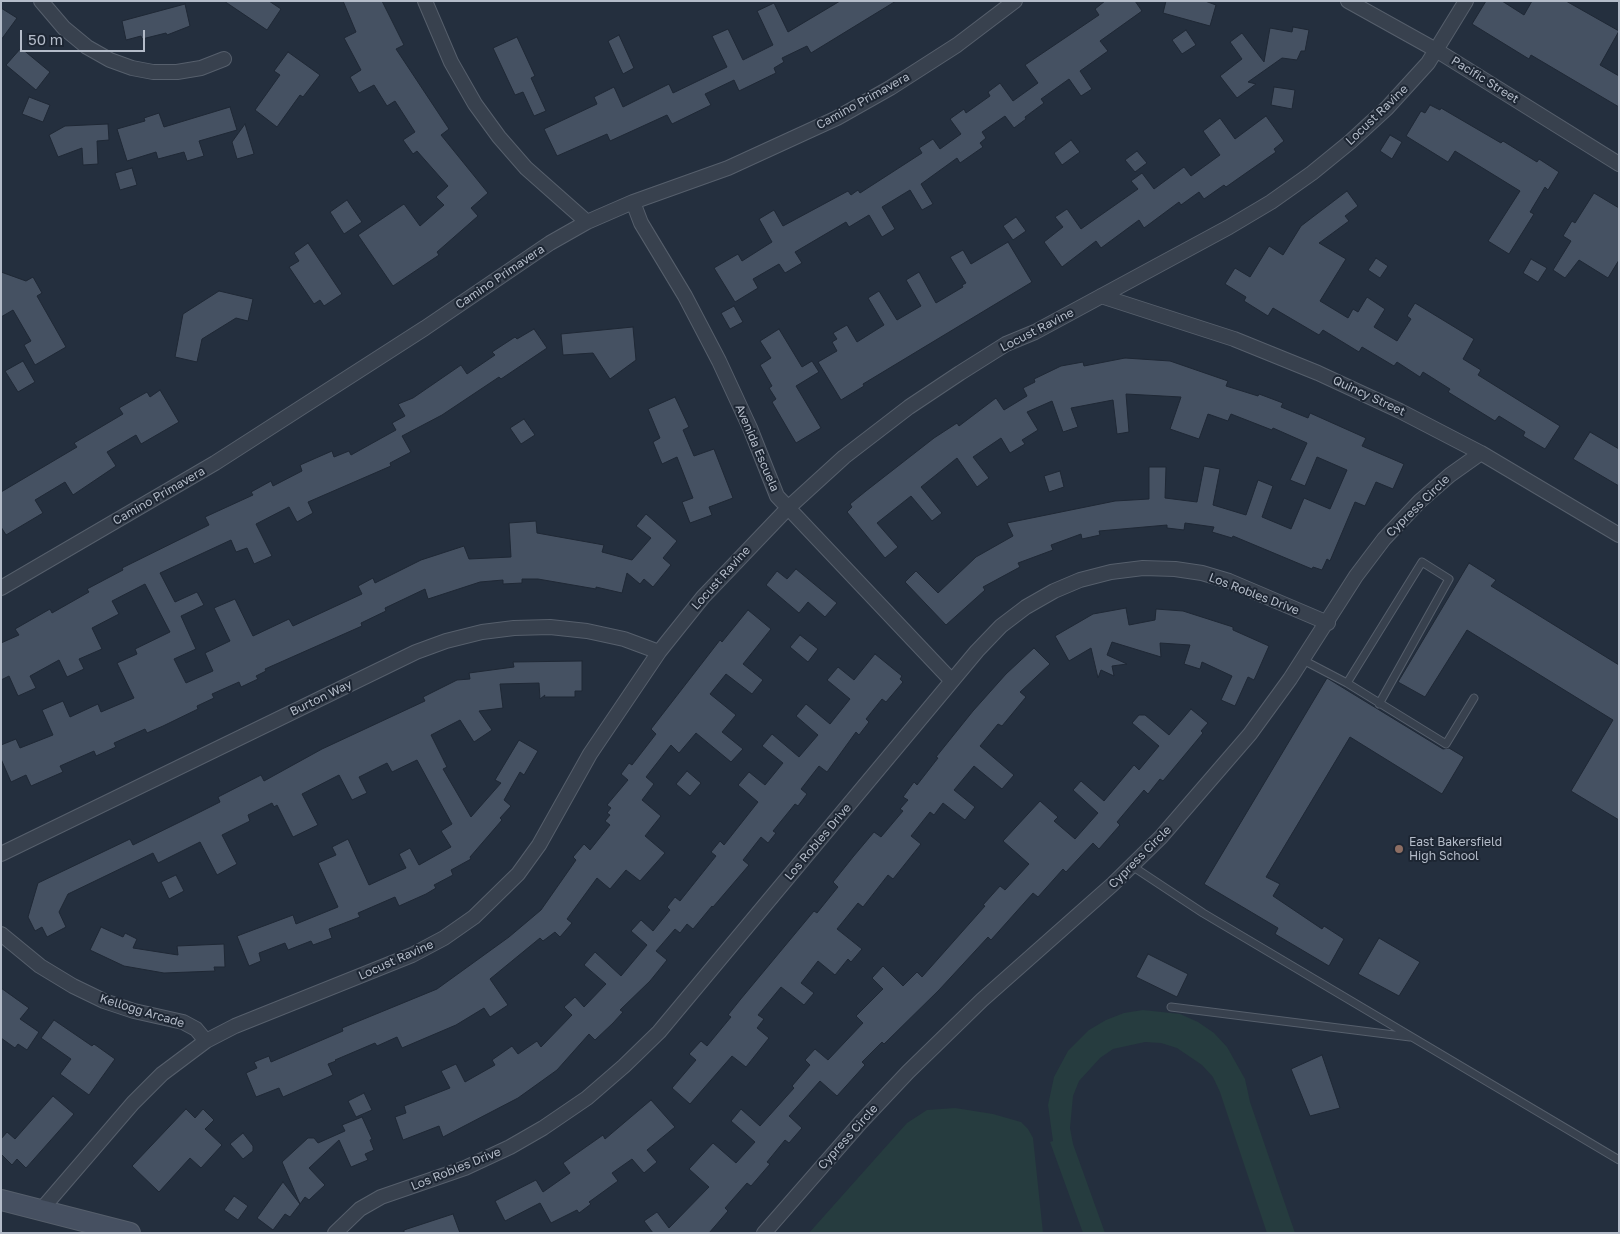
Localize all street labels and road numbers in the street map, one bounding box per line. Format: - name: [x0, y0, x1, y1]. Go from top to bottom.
- street label: Pacific Street: [1449, 54, 1521, 106]
- street label: Camino Primavera: [814, 69, 912, 133]
- street label: Locust Ravine: [1343, 82, 1411, 148]
- street label: Camino Primavera: [453, 242, 547, 312]
- street label: Locust Ravine: [998, 305, 1076, 355]
- street label: Quincy Street: [1330, 373, 1408, 419]
- street label: Avenida Escuela: [732, 402, 782, 494]
- street label: Camino Primavera: [110, 464, 208, 528]
- street label: Cypress Circle: [1383, 472, 1453, 540]
- street label: Locust Ravine: [689, 543, 753, 613]
- street label: Los Robles Drive: [1207, 570, 1301, 618]
- street label: Burton Way: [288, 677, 354, 719]
- street label: Los Robles Drive: [782, 801, 854, 883]
- street label: Cypress Circle: [1106, 823, 1174, 891]
- street label: Locust Ravine: [356, 937, 436, 983]
- street label: Kellogg Arcade: [98, 991, 186, 1031]
- street label: Cypress Circle: [815, 1101, 881, 1173]
- street label: Los Robles Drive: [409, 1144, 503, 1194]

